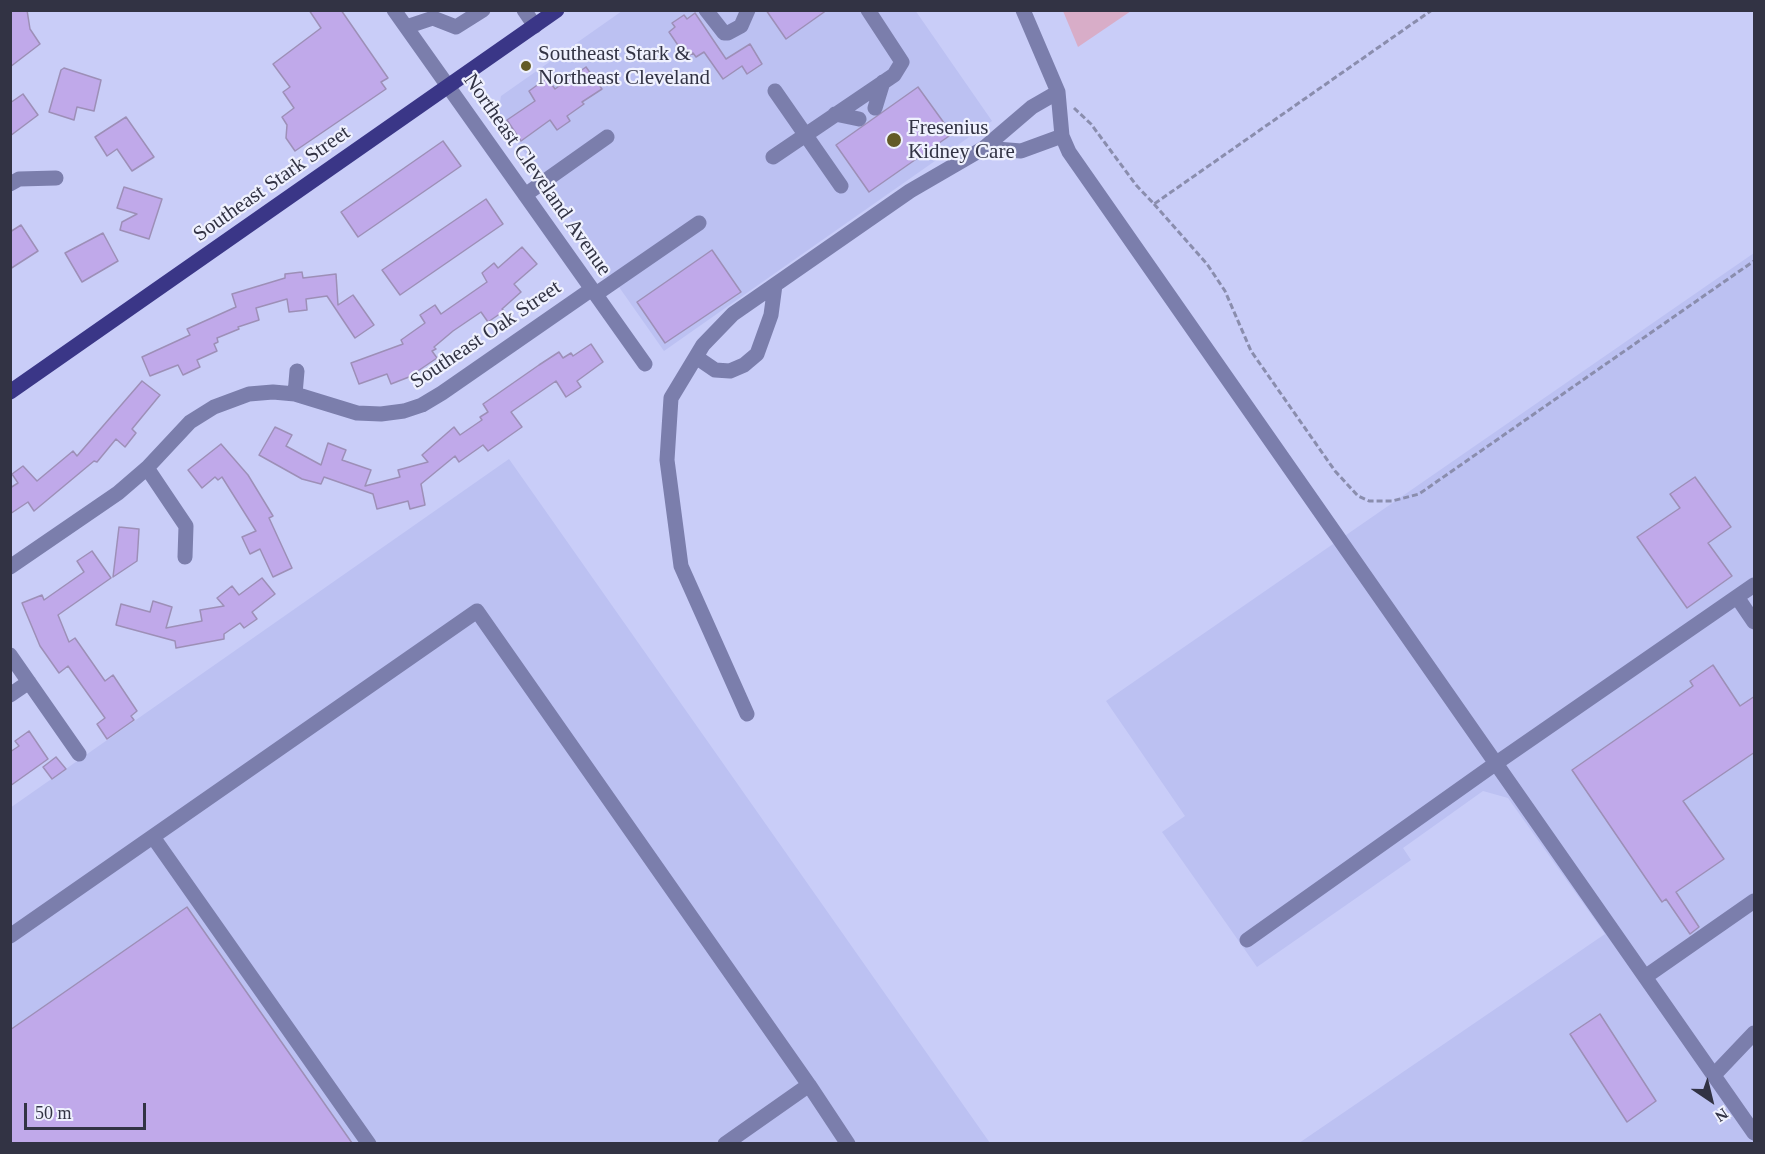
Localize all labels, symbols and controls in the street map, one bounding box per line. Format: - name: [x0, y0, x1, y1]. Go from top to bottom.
- place label: Southeast Stark & Northeast Cleveland: [538, 41, 710, 91]
- marker: Southeast Stark & Northeast Cleveland: [519, 59, 533, 73]
- street label: Northeast Cleveland Avenue: [458, 69, 616, 281]
- place label: Fresenius Kidney Care: [908, 115, 1015, 165]
- street label: Southeast Stark Street: [189, 120, 355, 248]
- marker: Fresenius Kidney Care: [885, 131, 903, 149]
- street label: Southeast Oak Street: [406, 275, 566, 395]
- north arrow: [1681, 1070, 1741, 1130]
- scale bar: [27, 1091, 148, 1129]
- text: 50 m: [35, 1103, 72, 1123]
- text: N: [1712, 1105, 1731, 1125]

